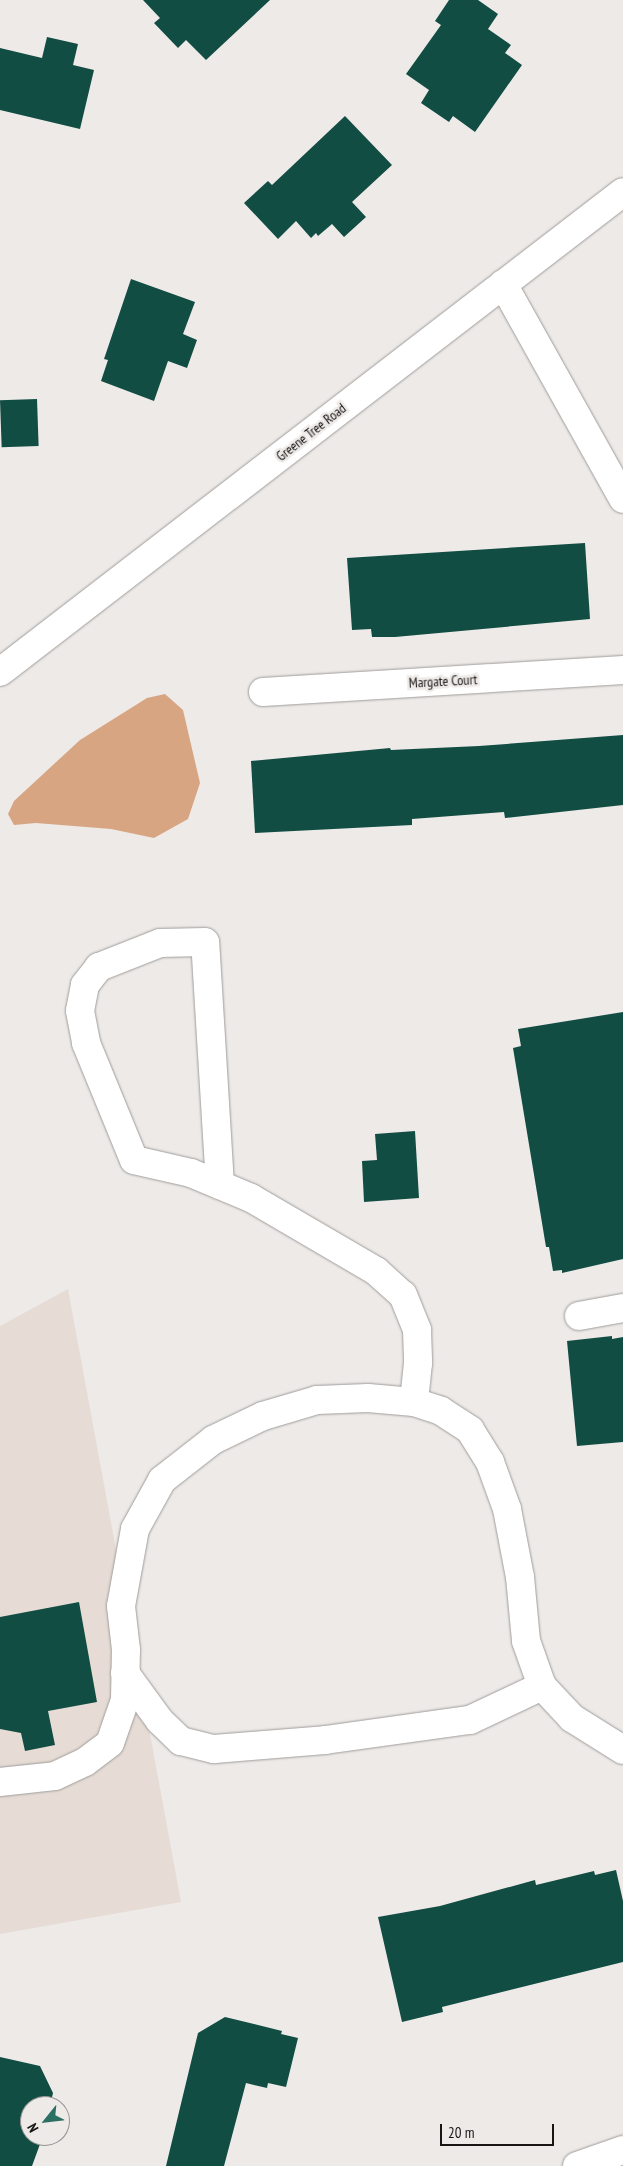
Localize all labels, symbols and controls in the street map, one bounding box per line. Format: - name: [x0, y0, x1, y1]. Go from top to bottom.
- street label: Greene Tree Road: [273, 399, 349, 465]
- street label: Margate Court: [408, 671, 478, 691]
- north arrow: [20, 2096, 70, 2146]
- scale bar: [443, 2114, 557, 2146]
- text: N: [23, 2120, 42, 2135]
- text: 20 m: [448, 2123, 474, 2142]

